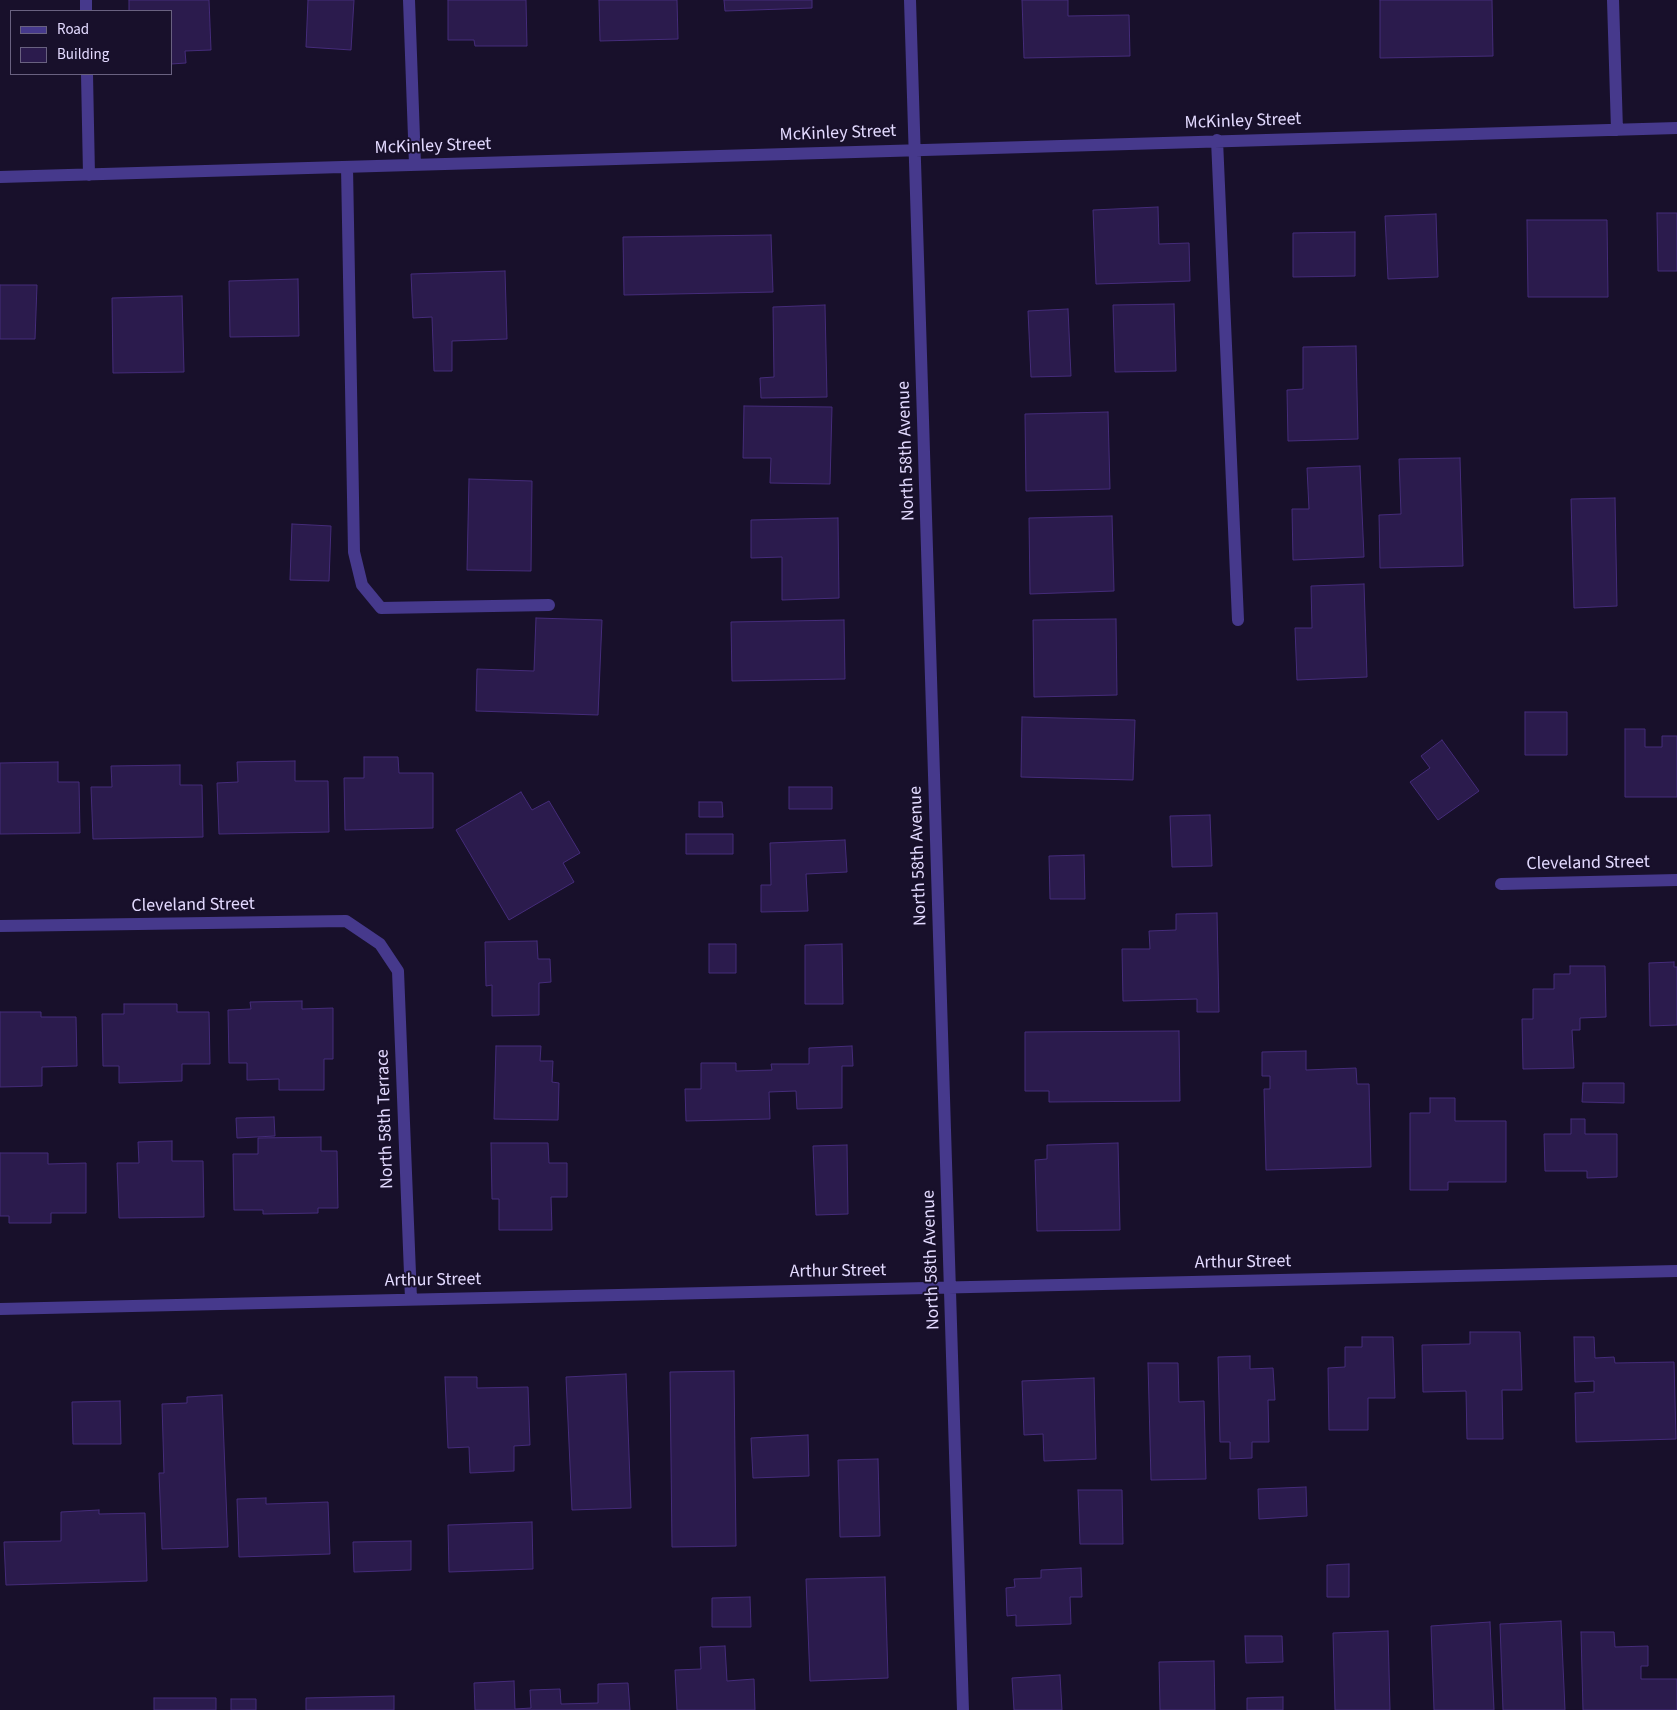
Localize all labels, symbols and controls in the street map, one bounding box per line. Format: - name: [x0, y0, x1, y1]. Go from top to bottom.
- legend: [10, 10, 172, 75]
- text: Road: [57, 19, 89, 40]
- text: Building: [57, 44, 109, 65]
- street label: McKinley Street: [1184, 109, 1302, 135]
- street label: McKinley Street: [779, 121, 897, 147]
- street label: McKinley Street: [374, 134, 492, 160]
- street label: North 58th Avenue: [894, 381, 920, 521]
- street label: North 58th Avenue: [906, 786, 932, 926]
- street label: Cleveland Street: [1526, 852, 1650, 876]
- street label: Cleveland Street: [131, 894, 255, 918]
- street label: North 58th Terrace: [373, 1049, 399, 1189]
- street label: North 58th Avenue: [919, 1190, 945, 1330]
- street label: Arthur Street: [1195, 1251, 1291, 1275]
- street label: Arthur Street: [790, 1260, 886, 1284]
- street label: Arthur Street: [385, 1269, 481, 1293]

